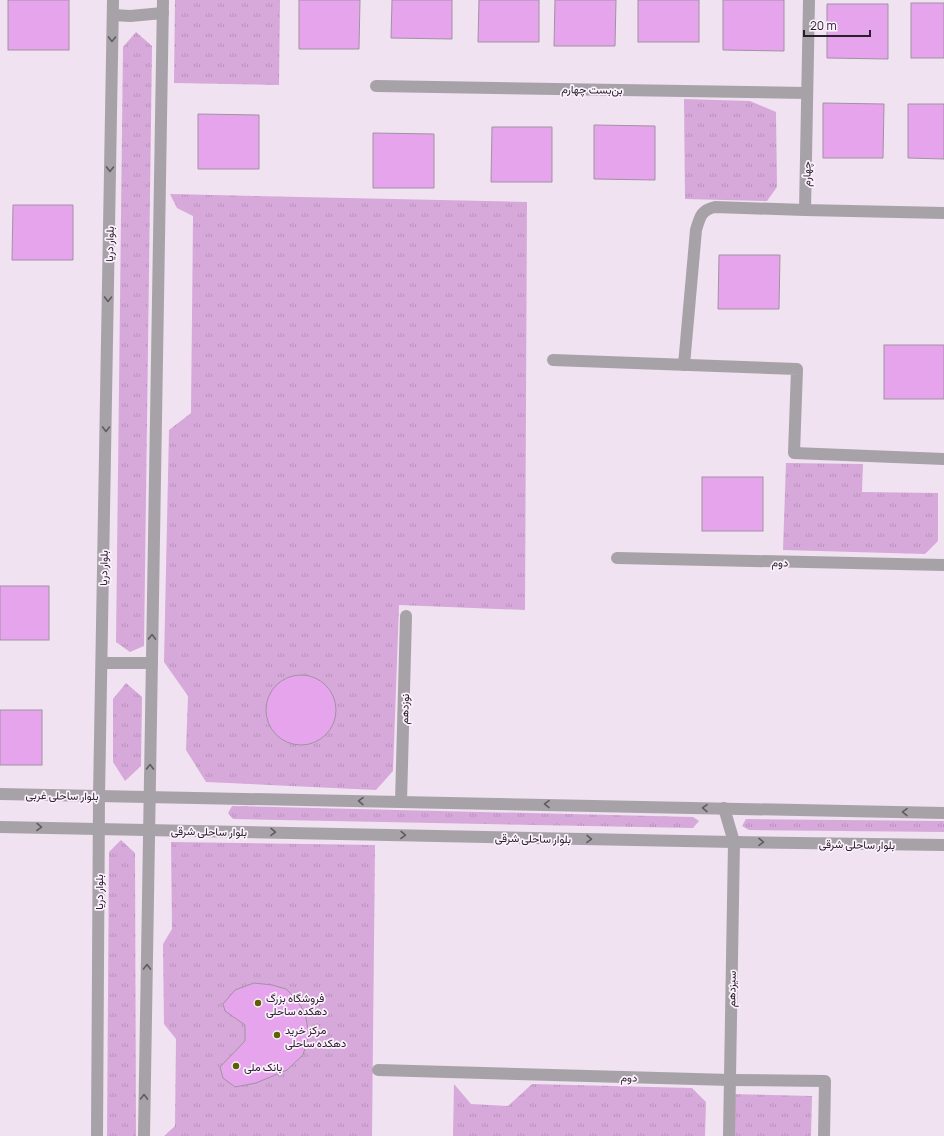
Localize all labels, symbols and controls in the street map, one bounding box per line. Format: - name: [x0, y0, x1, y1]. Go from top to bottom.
- scale bar: [804, 12, 870, 38]
- text: 20 m: [810, 17, 837, 34]
- one-way arrow: [108, 36, 116, 42]
- street label: بن‌بست چهارم: [561, 81, 623, 98]
- street label: چهارم: [798, 161, 815, 187]
- one-way arrow: [106, 166, 114, 172]
- street label: بلوار دریا: [101, 226, 117, 262]
- one-way arrow: [104, 296, 112, 302]
- one-way arrow: [101, 426, 110, 432]
- street label: بلوار دریا: [95, 550, 111, 586]
- street label: دوم: [772, 554, 788, 571]
- one-way arrow: [148, 634, 156, 640]
- street label: نوزدهم: [396, 693, 413, 725]
- one-way arrow: [146, 764, 154, 770]
- street label: بلوار ساحلی غربی: [25, 787, 99, 803]
- one-way arrow: [358, 797, 364, 805]
- one-way arrow: [544, 800, 550, 809]
- one-way arrow: [702, 803, 708, 812]
- one-way arrow: [902, 808, 908, 816]
- one-way arrow: [36, 823, 42, 832]
- street label: بلوار ساحلی شرقی: [171, 823, 247, 839]
- one-way arrow: [270, 828, 276, 836]
- street label: بلوار ساحلی شرقی: [495, 830, 571, 846]
- one-way arrow: [400, 831, 406, 839]
- one-way arrow: [586, 835, 592, 843]
- street label: بلوار ساحلی شرقی: [819, 836, 895, 852]
- one-way arrow: [758, 838, 764, 846]
- street label: بلوار دریا: [91, 874, 106, 910]
- one-way arrow: [142, 964, 151, 970]
- street label: سیزدهم: [723, 970, 740, 1007]
- place label: فروشگاه بزرگ دهکده ساحلی: [266, 990, 327, 1018]
- marker: فروشگاه بزرگ دهکده ساحلی: [253, 998, 263, 1008]
- place label: مرکز خرید دهکده ساحلی: [285, 1022, 346, 1050]
- marker: مرکز خرید دهکده ساحلی: [272, 1030, 282, 1040]
- place label: بانک ملی: [244, 1059, 282, 1074]
- marker: بانک ملی: [231, 1061, 241, 1071]
- street label: دوم: [620, 1069, 638, 1086]
- one-way arrow: [140, 1094, 149, 1100]

